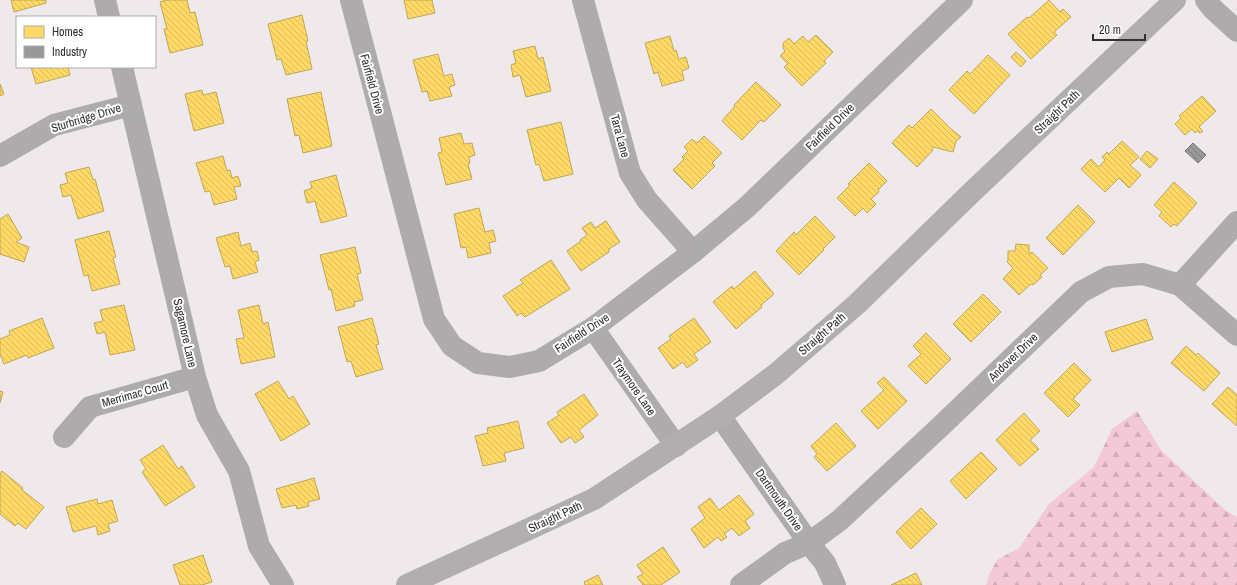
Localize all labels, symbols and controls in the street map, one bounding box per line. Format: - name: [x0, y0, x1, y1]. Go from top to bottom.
- legend: [16, 16, 156, 68]
- scale bar: [1093, 16, 1145, 42]
- text: 20 m: [1099, 22, 1121, 38]
- text: Homes: [52, 24, 83, 40]
- text: Industry: [52, 44, 87, 60]
- street label: Fairfield Drive: [356, 52, 388, 116]
- street label: Straight Path: [1031, 86, 1083, 138]
- street label: Sturbridge Drive: [49, 100, 123, 136]
- street label: Fairfield Drive: [802, 100, 858, 154]
- street label: Tara Lane: [607, 113, 633, 159]
- street label: Sagamore Lane: [169, 297, 201, 369]
- street label: Fairfield Drive: [552, 309, 612, 357]
- street label: Straight Path: [795, 309, 849, 359]
- street label: Andover Drive: [984, 329, 1041, 385]
- street label: Traymore Lane: [608, 355, 660, 419]
- street label: Merrimac Court: [100, 377, 170, 411]
- street label: Dartmouth Drive: [752, 466, 806, 534]
- street label: Straight Path: [526, 498, 584, 536]

